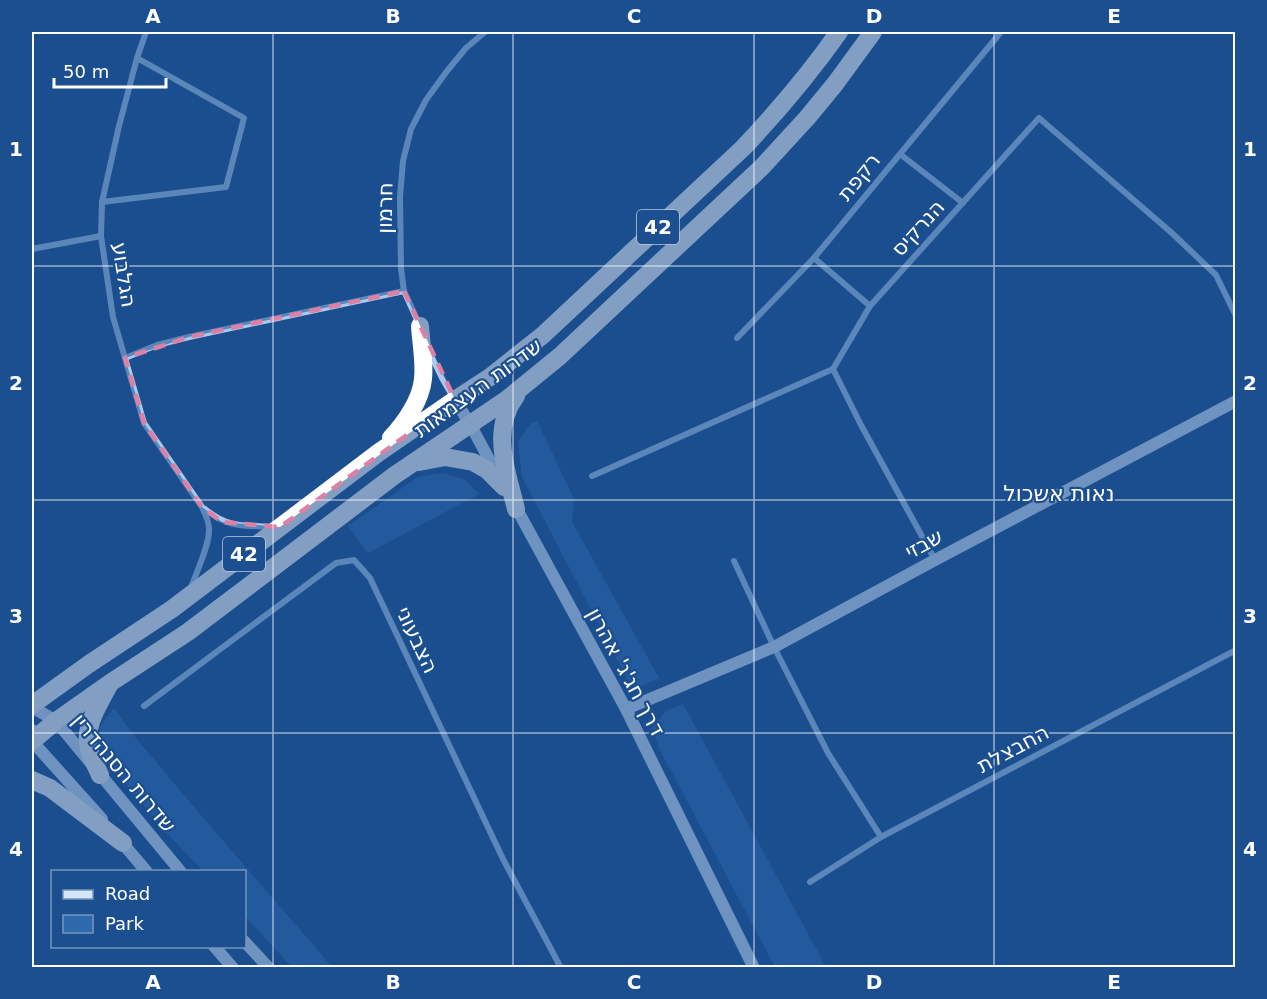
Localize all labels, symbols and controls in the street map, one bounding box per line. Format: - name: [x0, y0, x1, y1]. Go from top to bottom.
- text: A: [145, 4, 161, 28]
- text: B: [385, 4, 401, 28]
- text: C: [627, 4, 641, 28]
- text: D: [866, 4, 882, 28]
- text: E: [1107, 4, 1121, 28]
- scale bar: [54, 51, 166, 89]
- text: 50 m: [63, 61, 109, 82]
- text: 1: [9, 137, 23, 161]
- text: 1: [1243, 137, 1257, 161]
- street label: רקפת: [833, 149, 885, 205]
- street label: חרמון: [373, 182, 397, 234]
- street label: הנרקיס: [887, 195, 949, 261]
- road number: 42: [637, 210, 679, 244]
- street label: הגלבוע: [107, 241, 141, 309]
- street label: שדרות העצמאות: [410, 334, 546, 442]
- text: 2: [9, 371, 23, 395]
- text: 2: [1243, 371, 1257, 395]
- district label: נאות אשכול: [1003, 481, 1115, 506]
- street label: שבזי: [901, 524, 947, 564]
- road number: 42: [223, 537, 265, 571]
- street label: הצבעוני: [391, 603, 443, 677]
- text: 3: [9, 604, 23, 628]
- street label: דרך חג'ג' אהרון: [582, 604, 670, 740]
- text: 3: [1243, 604, 1257, 628]
- street label: שדרות הסנהדרין: [67, 709, 181, 837]
- street label: החבצלת: [973, 720, 1053, 778]
- text: 4: [9, 837, 23, 861]
- text: 4: [1243, 837, 1257, 861]
- legend: [51, 870, 246, 948]
- text: Road: [105, 883, 150, 904]
- text: Park: [105, 913, 144, 934]
- text: A: [145, 970, 161, 994]
- text: B: [385, 970, 401, 994]
- text: C: [627, 970, 641, 994]
- text: D: [866, 970, 882, 994]
- text: E: [1107, 970, 1121, 994]

